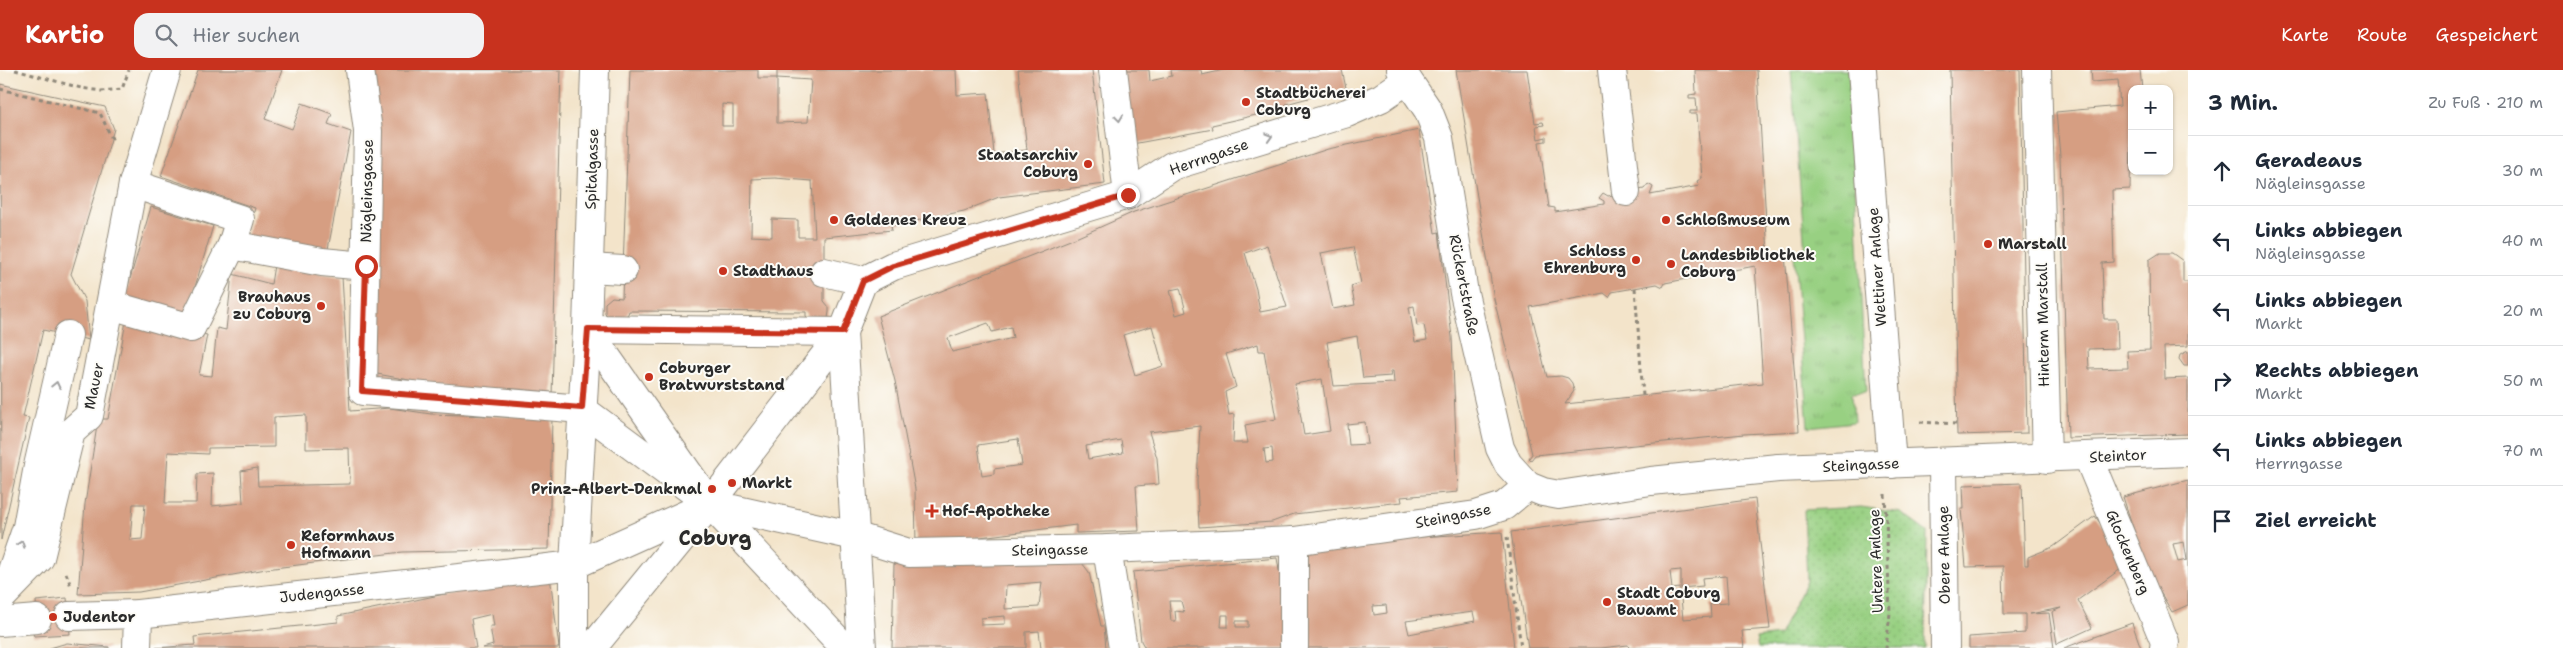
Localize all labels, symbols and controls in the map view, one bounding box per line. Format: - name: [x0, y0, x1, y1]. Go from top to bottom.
- search box: [134, 13, 484, 58]
- text: Kartio: [25, 19, 104, 51]
- icon: search: [152, 21, 180, 49]
- text: Hier suchen: [192, 23, 300, 48]
- text: Karte: [2281, 23, 2329, 47]
- text: Route: [2357, 23, 2408, 47]
- text: Gespeichert: [2436, 23, 2538, 47]
- place label: Stadtbücherei Coburg: [1256, 83, 1366, 120]
- map controls: [2128, 85, 2173, 175]
- button: +: [2128, 85, 2173, 130]
- text: 3 Min.: [2208, 89, 2278, 117]
- text: Zu Fuß · 210 m: [2428, 92, 2543, 113]
- marker: Stadtbücherei Coburg: [1240, 96, 1252, 108]
- one-way arrow: [1113, 115, 1124, 123]
- street label: Spitalgasse: [581, 128, 603, 210]
- button: −: [2128, 130, 2173, 175]
- one-way arrow: [1264, 132, 1272, 142]
- street label: Herrngasse: [1167, 134, 1251, 180]
- street label: Nägleinsgasse: [356, 139, 378, 243]
- place label: Staatsarchiv Coburg: [978, 145, 1078, 182]
- text: Geradeaus: [2255, 148, 2362, 173]
- icon: ahead: [2208, 157, 2236, 185]
- marker: Staatsarchiv Coburg: [1082, 158, 1094, 170]
- text: 30 m: [2502, 160, 2543, 181]
- text: Nägleinsgasse: [2255, 173, 2366, 194]
- route end: [1117, 184, 1140, 207]
- street label: Wettiner Anlage: [1863, 207, 1891, 327]
- place label: Goldenes Kreuz: [844, 210, 967, 230]
- place label: Schloßmuseum: [1676, 210, 1790, 230]
- marker: Goldenes Kreuz: [828, 214, 840, 226]
- marker: Schloßmuseum: [1660, 214, 1672, 226]
- text: Links abbiegen: [2255, 218, 2402, 243]
- icon: left: [2208, 227, 2236, 255]
- text: 40 m: [2501, 230, 2543, 251]
- street label: Rückertstraße: [1444, 233, 1484, 337]
- place label: Marstall: [1998, 234, 2067, 254]
- marker: Marstall: [1982, 238, 1994, 250]
- place label: Schloss Ehrenburg: [1544, 241, 1626, 278]
- text: Nägleinsgasse: [2255, 243, 2366, 264]
- place label: Landesbibliothek Coburg: [1681, 245, 1815, 282]
- marker: Schloss Ehrenburg: [1630, 254, 1642, 266]
- route start: [355, 255, 378, 278]
- marker: Landesbibliothek Coburg: [1665, 258, 1677, 270]
- place label: Stadthaus: [733, 261, 814, 281]
- street label: Hinterm Marstall: [2032, 262, 2054, 387]
- marker: Stadthaus: [717, 265, 729, 277]
- place label: Brauhaus zu Coburg: [233, 287, 311, 324]
- text: Links abbiegen: [2255, 288, 2402, 313]
- icon: left: [2208, 297, 2236, 325]
- marker: Brauhaus zu Coburg: [315, 300, 327, 312]
- text: 20 m: [2502, 300, 2543, 321]
- text: Markt: [2255, 313, 2303, 334]
- place label: Coburger Bratwurststand: [659, 358, 785, 395]
- text: Rechts abbiegen: [2255, 358, 2419, 383]
- street label: Mauer: [79, 361, 109, 411]
- icon: right: [2208, 367, 2236, 395]
- text: 50 m: [2503, 370, 2543, 391]
- marker: Coburger Bratwurststand: [643, 371, 655, 383]
- one-way arrow: [50, 381, 61, 390]
- text: Markt: [2255, 383, 2303, 404]
- text: Links abbiegen: [2255, 428, 2402, 453]
- icon: left: [2208, 437, 2236, 465]
- text: 70 m: [2502, 440, 2543, 461]
- street label: Steintor: [2089, 445, 2147, 467]
- street label: Steingasse: [1822, 453, 1900, 477]
- text: Herrngasse: [2255, 453, 2343, 474]
- place label: Markt: [742, 473, 792, 493]
- marker: Markt: [726, 477, 738, 489]
- place label: Prinz-Albert-Denkmal: [531, 479, 702, 499]
- marker: Prinz-Albert-Denkmal: [706, 483, 718, 495]
- street label: Steingasse: [1413, 499, 1493, 533]
- place label: Hof-Apotheke: [942, 501, 1050, 521]
- marker: Hof-Apotheke: [926, 505, 938, 517]
- street label: Obere Anlage: [1933, 505, 1955, 605]
- street label: Glockenberg: [2101, 507, 2155, 597]
- icon: arrive: [2208, 507, 2236, 535]
- text: Ziel erreicht: [2255, 508, 2376, 533]
- street label: Untere Anlage: [1864, 509, 1888, 613]
- district label: Coburg: [678, 525, 752, 551]
- place label: Reformhaus Hofmann: [301, 526, 395, 563]
- marker: Reformhaus Hofmann: [285, 539, 297, 551]
- street label: Steingasse: [1011, 539, 1089, 561]
- one-way arrow: [15, 540, 25, 548]
- street label: Judengasse: [278, 579, 366, 607]
- place label: Stadt Coburg Bauamt: [1617, 583, 1721, 620]
- marker: Stadt Coburg Bauamt: [1601, 596, 1613, 608]
- place label: Judentor: [63, 607, 136, 627]
- marker: Judentor: [47, 611, 59, 623]

